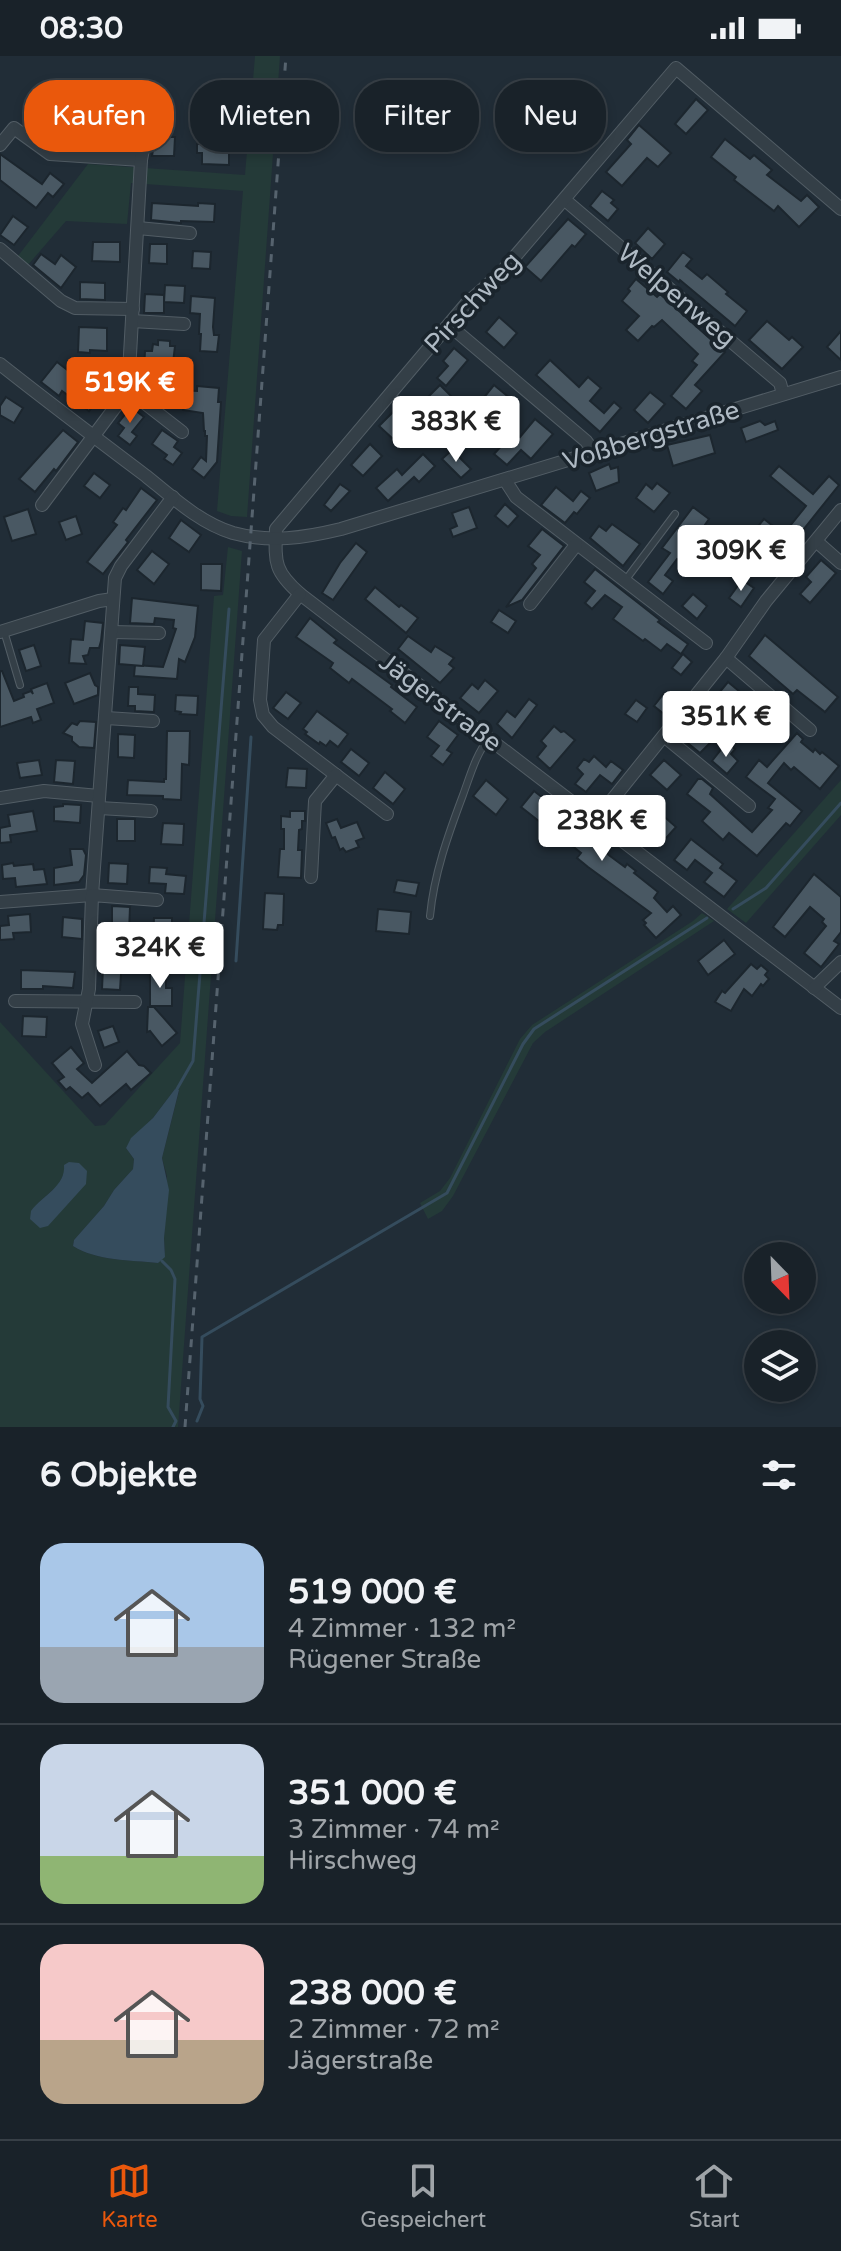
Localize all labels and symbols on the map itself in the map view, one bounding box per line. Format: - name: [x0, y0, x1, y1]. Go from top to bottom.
- street label: Welpenweg: [611, 237, 742, 354]
- street label: Pirschweg: [418, 245, 527, 359]
- pin: 519K €: [65, 357, 195, 425]
- street label: Voßbergstraße: [559, 394, 743, 477]
- pin: 383K €: [391, 396, 521, 464]
- pin: 309K €: [676, 525, 806, 593]
- street label: Jägerstraße: [373, 646, 508, 758]
- pin: 351K €: [661, 691, 791, 759]
- pin: 238K €: [537, 795, 667, 863]
- pin: 324K €: [95, 922, 225, 990]
- north arrow: [744, 1242, 816, 1314]

